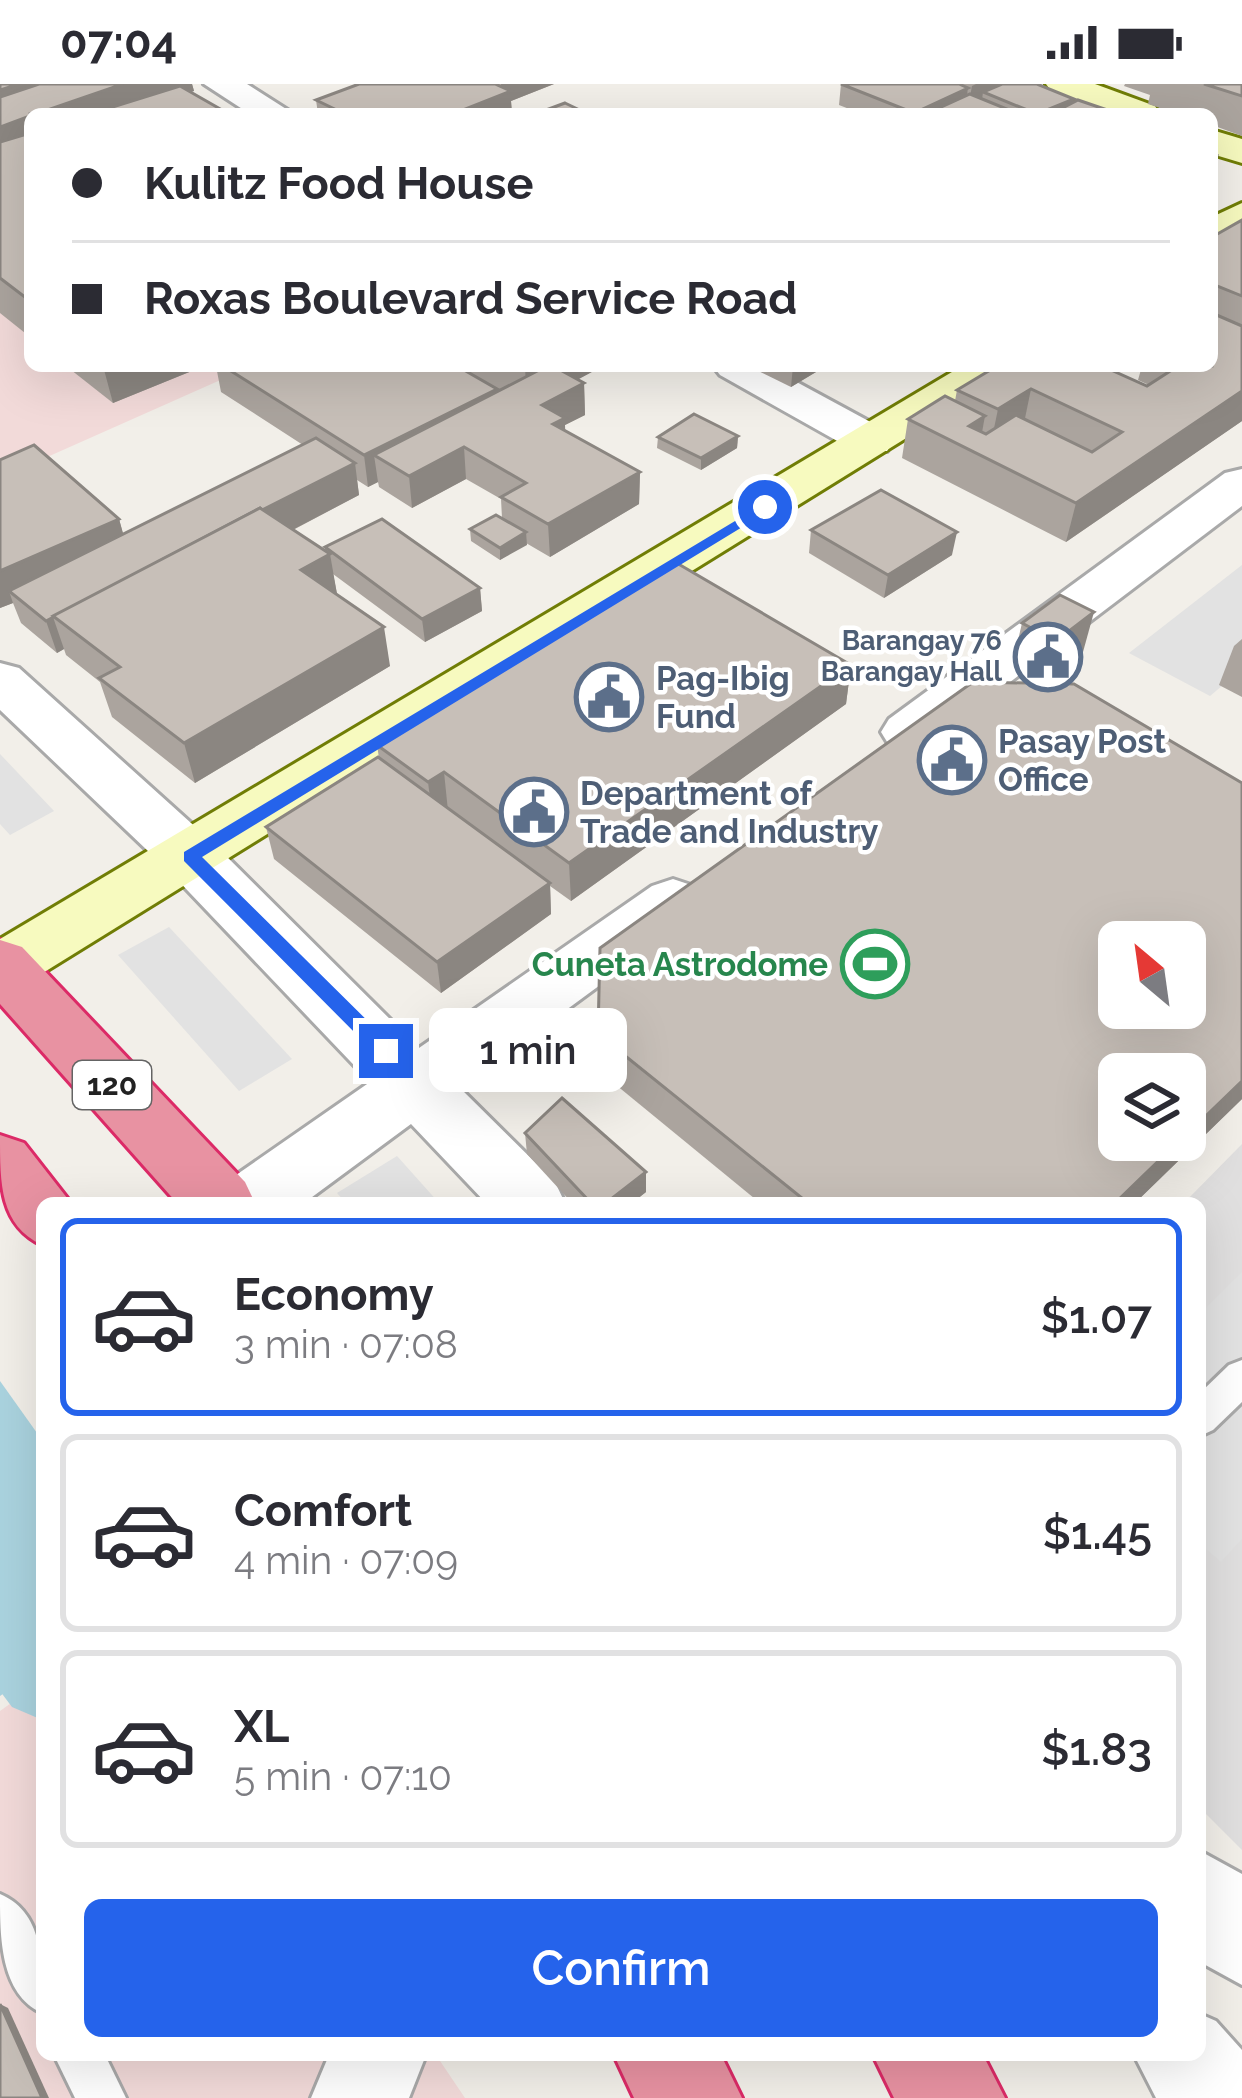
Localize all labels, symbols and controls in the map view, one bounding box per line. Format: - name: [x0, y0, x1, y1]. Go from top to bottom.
- text: 07:04: [60, 16, 177, 69]
- text: Kulitz Food House: [144, 157, 533, 210]
- text: Roxas Boulevard Service Road: [144, 272, 797, 325]
- route start: [738, 480, 792, 534]
- public building icon: Barangay 76 Barangay Hall: [1013, 622, 1083, 692]
- place label: Barangay 76 Barangay Hall: [821, 625, 1002, 687]
- place label: Pag-Ibig Fund: [656, 659, 790, 736]
- public building icon: Pag-Ibig Fund: [574, 662, 644, 732]
- place label: Pasay Post Office: [998, 722, 1167, 799]
- public building icon: Pasay Post Office: [917, 725, 987, 795]
- place label: Department of Trade and Industry: [580, 774, 878, 851]
- public building icon: Department of Trade and Industry: [499, 777, 569, 847]
- north arrow: [1098, 921, 1206, 1029]
- map controls: [1098, 921, 1206, 1161]
- sports icon: Cuneta Astrodome: [840, 929, 910, 999]
- place label: Cuneta Astrodome: [532, 945, 828, 984]
- callout: 1 min: [428, 1009, 626, 1093]
- route end: [359, 1024, 413, 1078]
- text: 1 min: [480, 1027, 576, 1073]
- button: layers: [1098, 1053, 1206, 1161]
- road number: 120: [73, 1061, 151, 1109]
- icon: car: [90, 1263, 198, 1371]
- text: Economy: [234, 1268, 434, 1321]
- text: $1.07: [1041, 1291, 1152, 1344]
- text: 3 min · 07:08: [234, 1321, 458, 1367]
- icon: car: [90, 1479, 198, 1587]
- text: Comfort: [234, 1484, 412, 1537]
- text: $1.45: [1043, 1507, 1152, 1560]
- text: 4 min · 07:09: [234, 1537, 458, 1583]
- icon: car: [90, 1695, 198, 1803]
- text: XL: [234, 1700, 289, 1753]
- text: $1.83: [1041, 1723, 1152, 1776]
- text: 5 min · 07:10: [234, 1753, 452, 1799]
- button: Confirm: [84, 1899, 1158, 2037]

